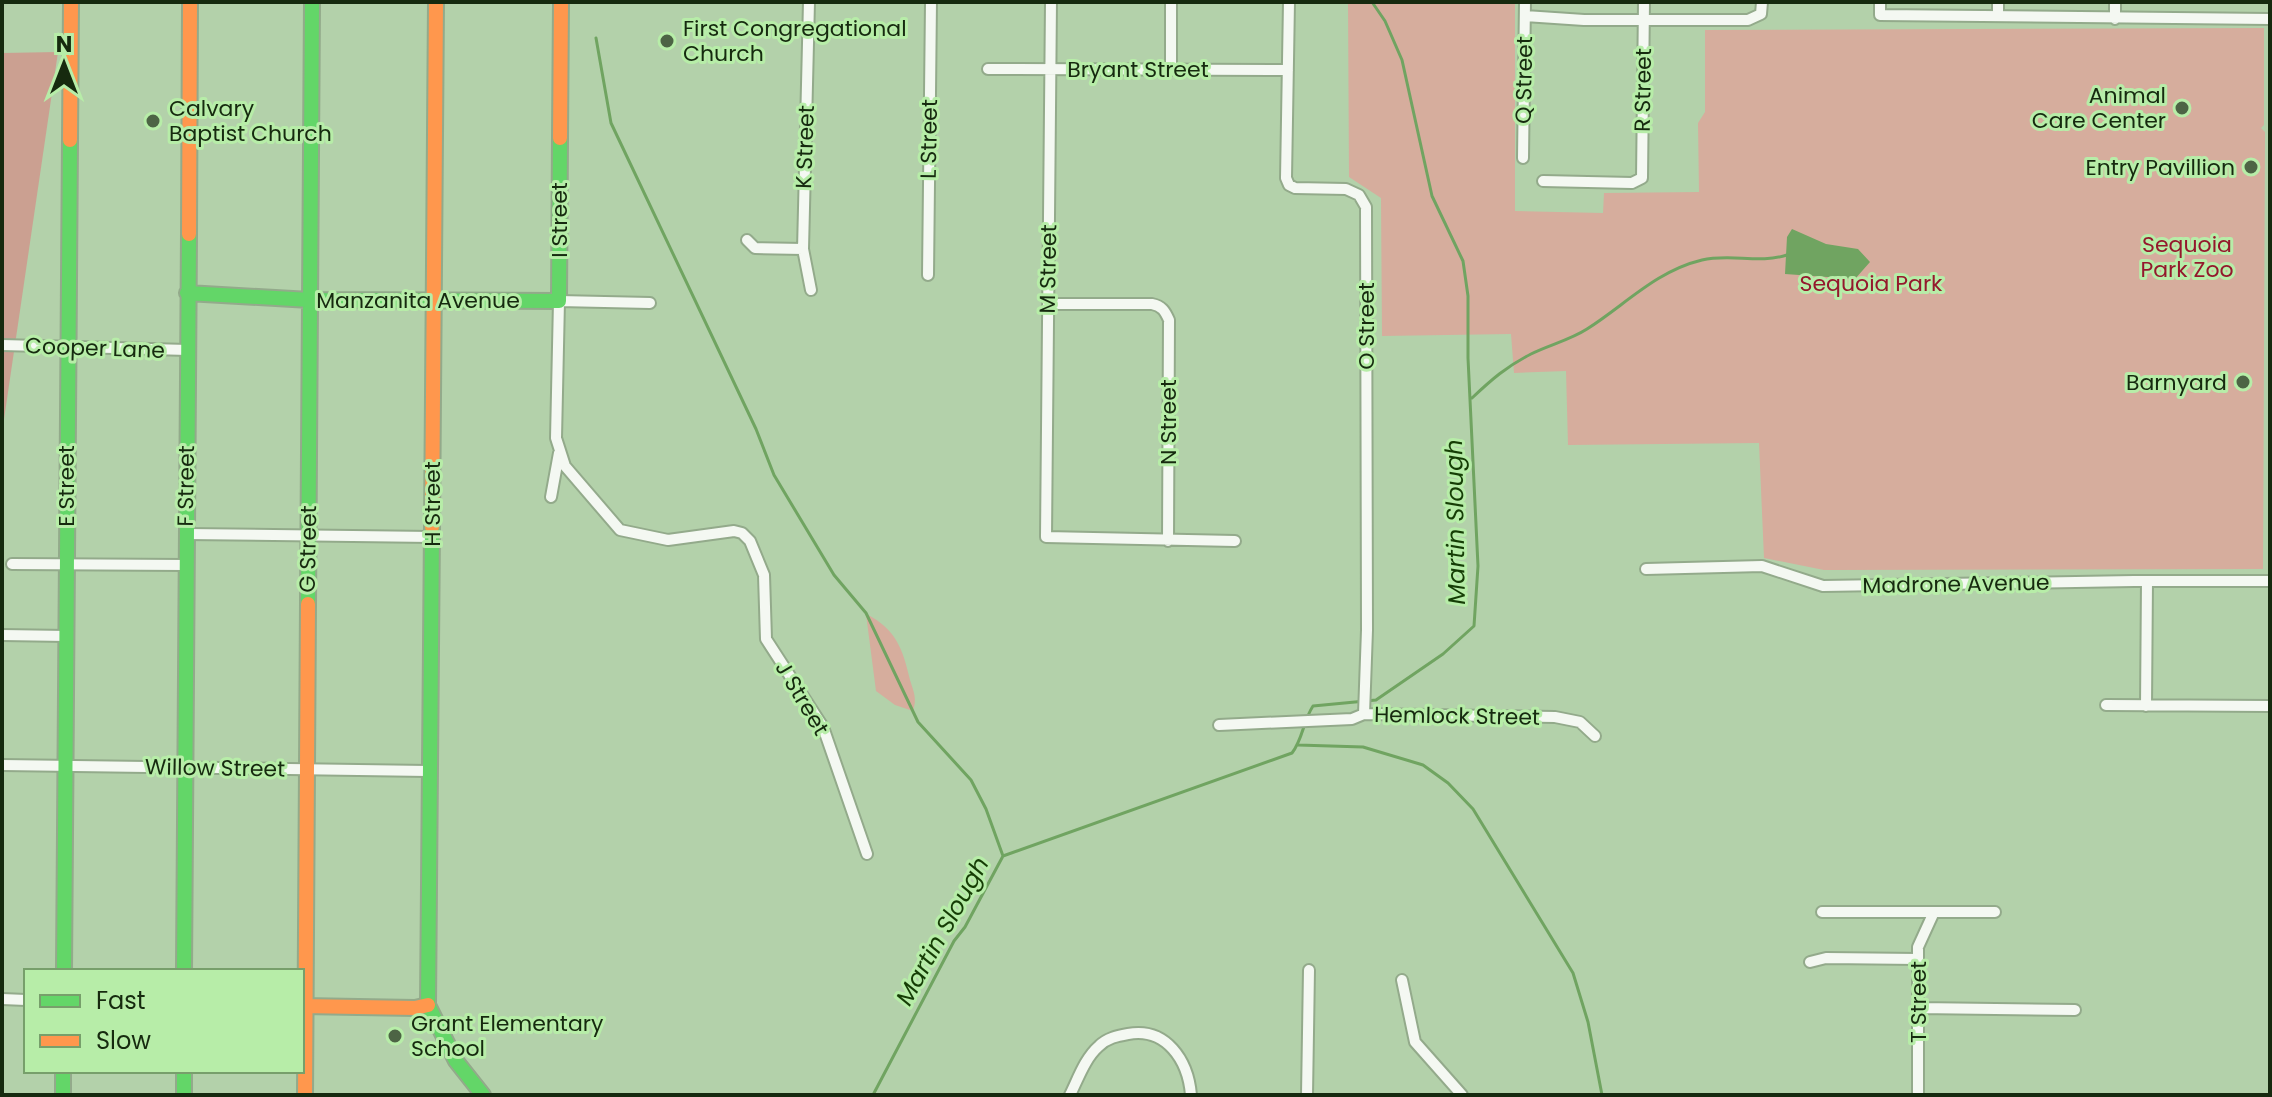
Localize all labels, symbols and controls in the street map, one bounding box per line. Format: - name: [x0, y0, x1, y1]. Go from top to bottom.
- place label: First Congregational Church: [683, 13, 907, 69]
- north arrow: [24, 24, 104, 104]
- text: N: [56, 29, 72, 60]
- marker: First Congregational Church: [658, 32, 676, 50]
- street label: Q Street: [1508, 36, 1540, 124]
- street label: R Street: [1627, 48, 1659, 132]
- street label: Bryant Street: [1067, 54, 1209, 85]
- place label: Animal Care Center: [2032, 80, 2166, 136]
- place label: Calvary Baptist Church: [169, 93, 332, 149]
- street label: L Street: [913, 99, 945, 179]
- marker: Animal Care Center: [2173, 99, 2191, 117]
- street label: K Street: [788, 105, 822, 189]
- marker: Calvary Baptist Church: [144, 112, 162, 130]
- place label: Entry Pavillion: [2085, 152, 2235, 183]
- marker: Entry Pavillion: [2242, 158, 2260, 176]
- street label: I Street: [544, 182, 575, 258]
- street label: M Street: [1032, 224, 1064, 314]
- park label: Sequoia Park Zoo: [2140, 229, 2234, 285]
- park label: Sequoia Park: [1800, 268, 1943, 299]
- street label: O Street: [1351, 282, 1382, 370]
- street label: Manzanita Avenue: [316, 285, 520, 316]
- street label: Cooper Lane: [25, 330, 165, 366]
- place label: Barnyard: [2126, 367, 2227, 398]
- marker: Barnyard: [2234, 373, 2252, 391]
- street label: N Street: [1153, 379, 1184, 465]
- water label: Martin Slough: [1437, 439, 1473, 605]
- street label: E Street: [51, 445, 82, 527]
- street label: F Street: [170, 445, 202, 527]
- street label: H Street: [417, 461, 448, 547]
- street label: G Street: [292, 505, 324, 593]
- street label: Madrone Avenue: [1862, 567, 2050, 601]
- street label: J Street: [768, 655, 836, 741]
- street label: Hemlock Street: [1374, 699, 1540, 733]
- street label: Willow Street: [145, 751, 285, 785]
- water label: Martin Slough: [888, 851, 996, 1011]
- street label: T Street: [1903, 961, 1934, 1043]
- legend: [24, 969, 304, 1073]
- text: Fast: [96, 984, 146, 1017]
- place label: Grant Elementary School: [411, 1008, 604, 1064]
- text: Slow: [96, 1024, 151, 1057]
- marker: Grant Elementary School: [386, 1027, 404, 1045]

